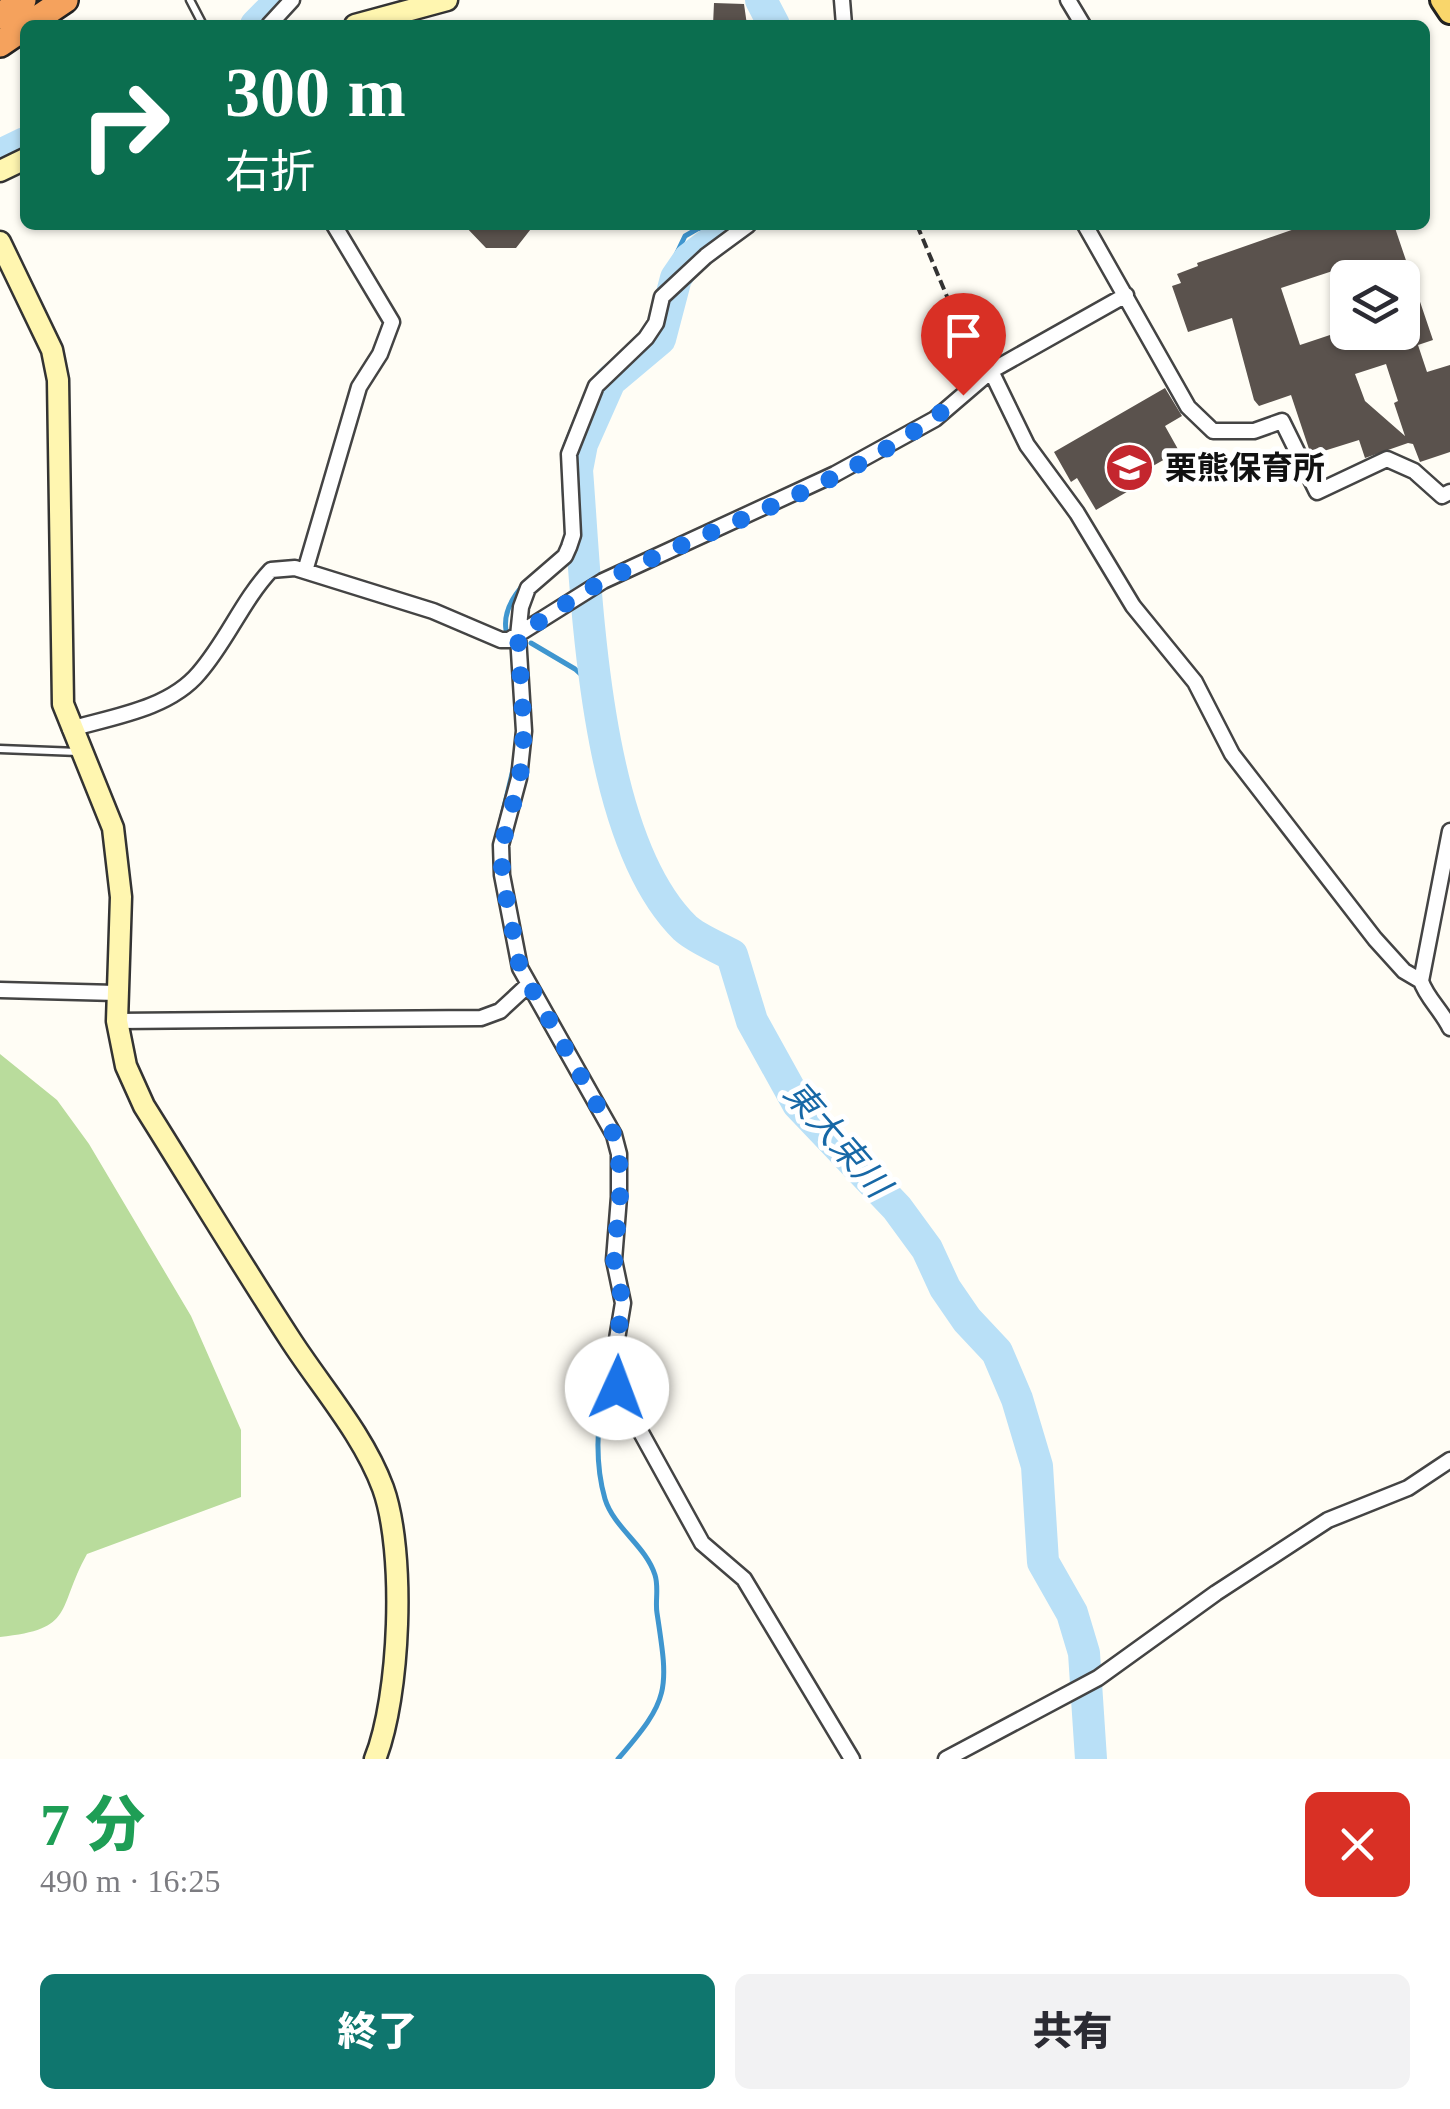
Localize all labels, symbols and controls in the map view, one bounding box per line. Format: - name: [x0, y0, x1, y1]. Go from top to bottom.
- text: 300 m: [225, 54, 406, 131]
- icon: right: [60, 60, 190, 190]
- text: 右折: [225, 147, 315, 197]
- map controls: [1330, 260, 1420, 350]
- button: layers: [1330, 260, 1420, 350]
- pin: [921, 293, 1006, 396]
- icon: arrive: [936, 308, 991, 363]
- school or university icon: 栗熊保育所: [1104, 442, 1156, 494]
- place label: 栗熊保育所: [1165, 450, 1325, 486]
- water label: 東大束川: [776, 1074, 900, 1208]
- position arrow: [565, 1336, 669, 1440]
- text: 7 分: [40, 1792, 145, 1858]
- button: close: [1305, 1792, 1410, 1897]
- text: 490 m · 16:25: [40, 1863, 220, 1899]
- button: 終了: [40, 1974, 715, 2089]
- button: 共有: [735, 1974, 1410, 2089]

